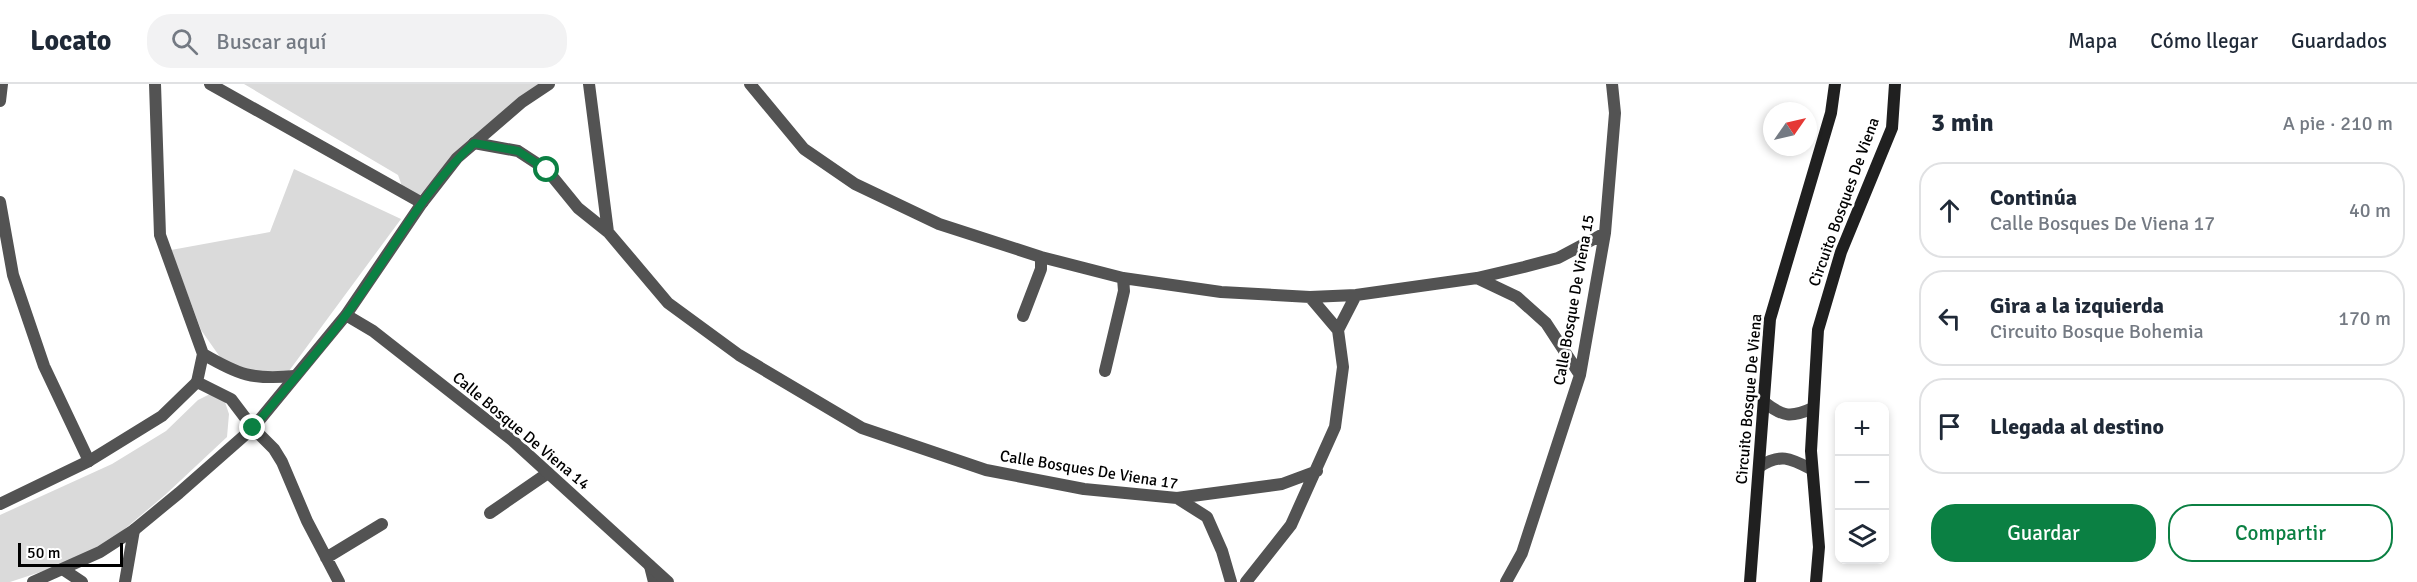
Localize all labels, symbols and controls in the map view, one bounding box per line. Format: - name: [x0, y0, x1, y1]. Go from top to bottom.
- search box: [147, 14, 567, 68]
- text: Locato: [30, 24, 111, 58]
- icon: search: [168, 25, 201, 58]
- text: Buscar aquí: [216, 28, 326, 55]
- text: Mapa: [2068, 28, 2117, 54]
- text: Cómo llegar: [2150, 28, 2258, 54]
- text: Guardados: [2291, 28, 2387, 54]
- north arrow: [1763, 102, 1817, 156]
- text: 3 min: [1931, 107, 1994, 139]
- text: A pie · 210 m: [2283, 111, 2393, 136]
- street label: Circuito Bosques De Viena: [1804, 115, 1884, 289]
- route start: [533, 156, 559, 182]
- text: Continúa: [1990, 184, 2077, 211]
- icon: ahead: [1933, 194, 1966, 227]
- text: 40 m: [2349, 198, 2391, 223]
- text: Calle Bosques De Viena 17: [1990, 211, 2215, 236]
- street label: Calle Bosque De Viena 15: [1549, 213, 1599, 387]
- text: Gira a la izquierda: [1990, 292, 2164, 319]
- icon: left: [1933, 302, 1966, 335]
- text: 170 m: [2338, 306, 2391, 331]
- street label: Circuito Bosque De Viena: [1732, 313, 1766, 485]
- text: Circuito Bosque Bohemia: [1990, 319, 2204, 344]
- street label: Calle Bosque De Viena 14: [448, 368, 594, 495]
- map controls: [1835, 402, 1889, 564]
- button: +: [1835, 402, 1889, 456]
- icon: arrive: [1933, 410, 1966, 443]
- text: Llegada al destino: [1990, 413, 2164, 440]
- route end: [239, 414, 265, 440]
- street label: Calle Bosques De Viena 17: [999, 446, 1179, 494]
- button: −: [1835, 456, 1889, 510]
- button: Guardar: [1931, 504, 2156, 562]
- button: Compartir: [2168, 504, 2393, 562]
- button: layers: [1835, 510, 1889, 564]
- scale bar: [18, 540, 123, 568]
- text: 50 m: [27, 543, 61, 563]

